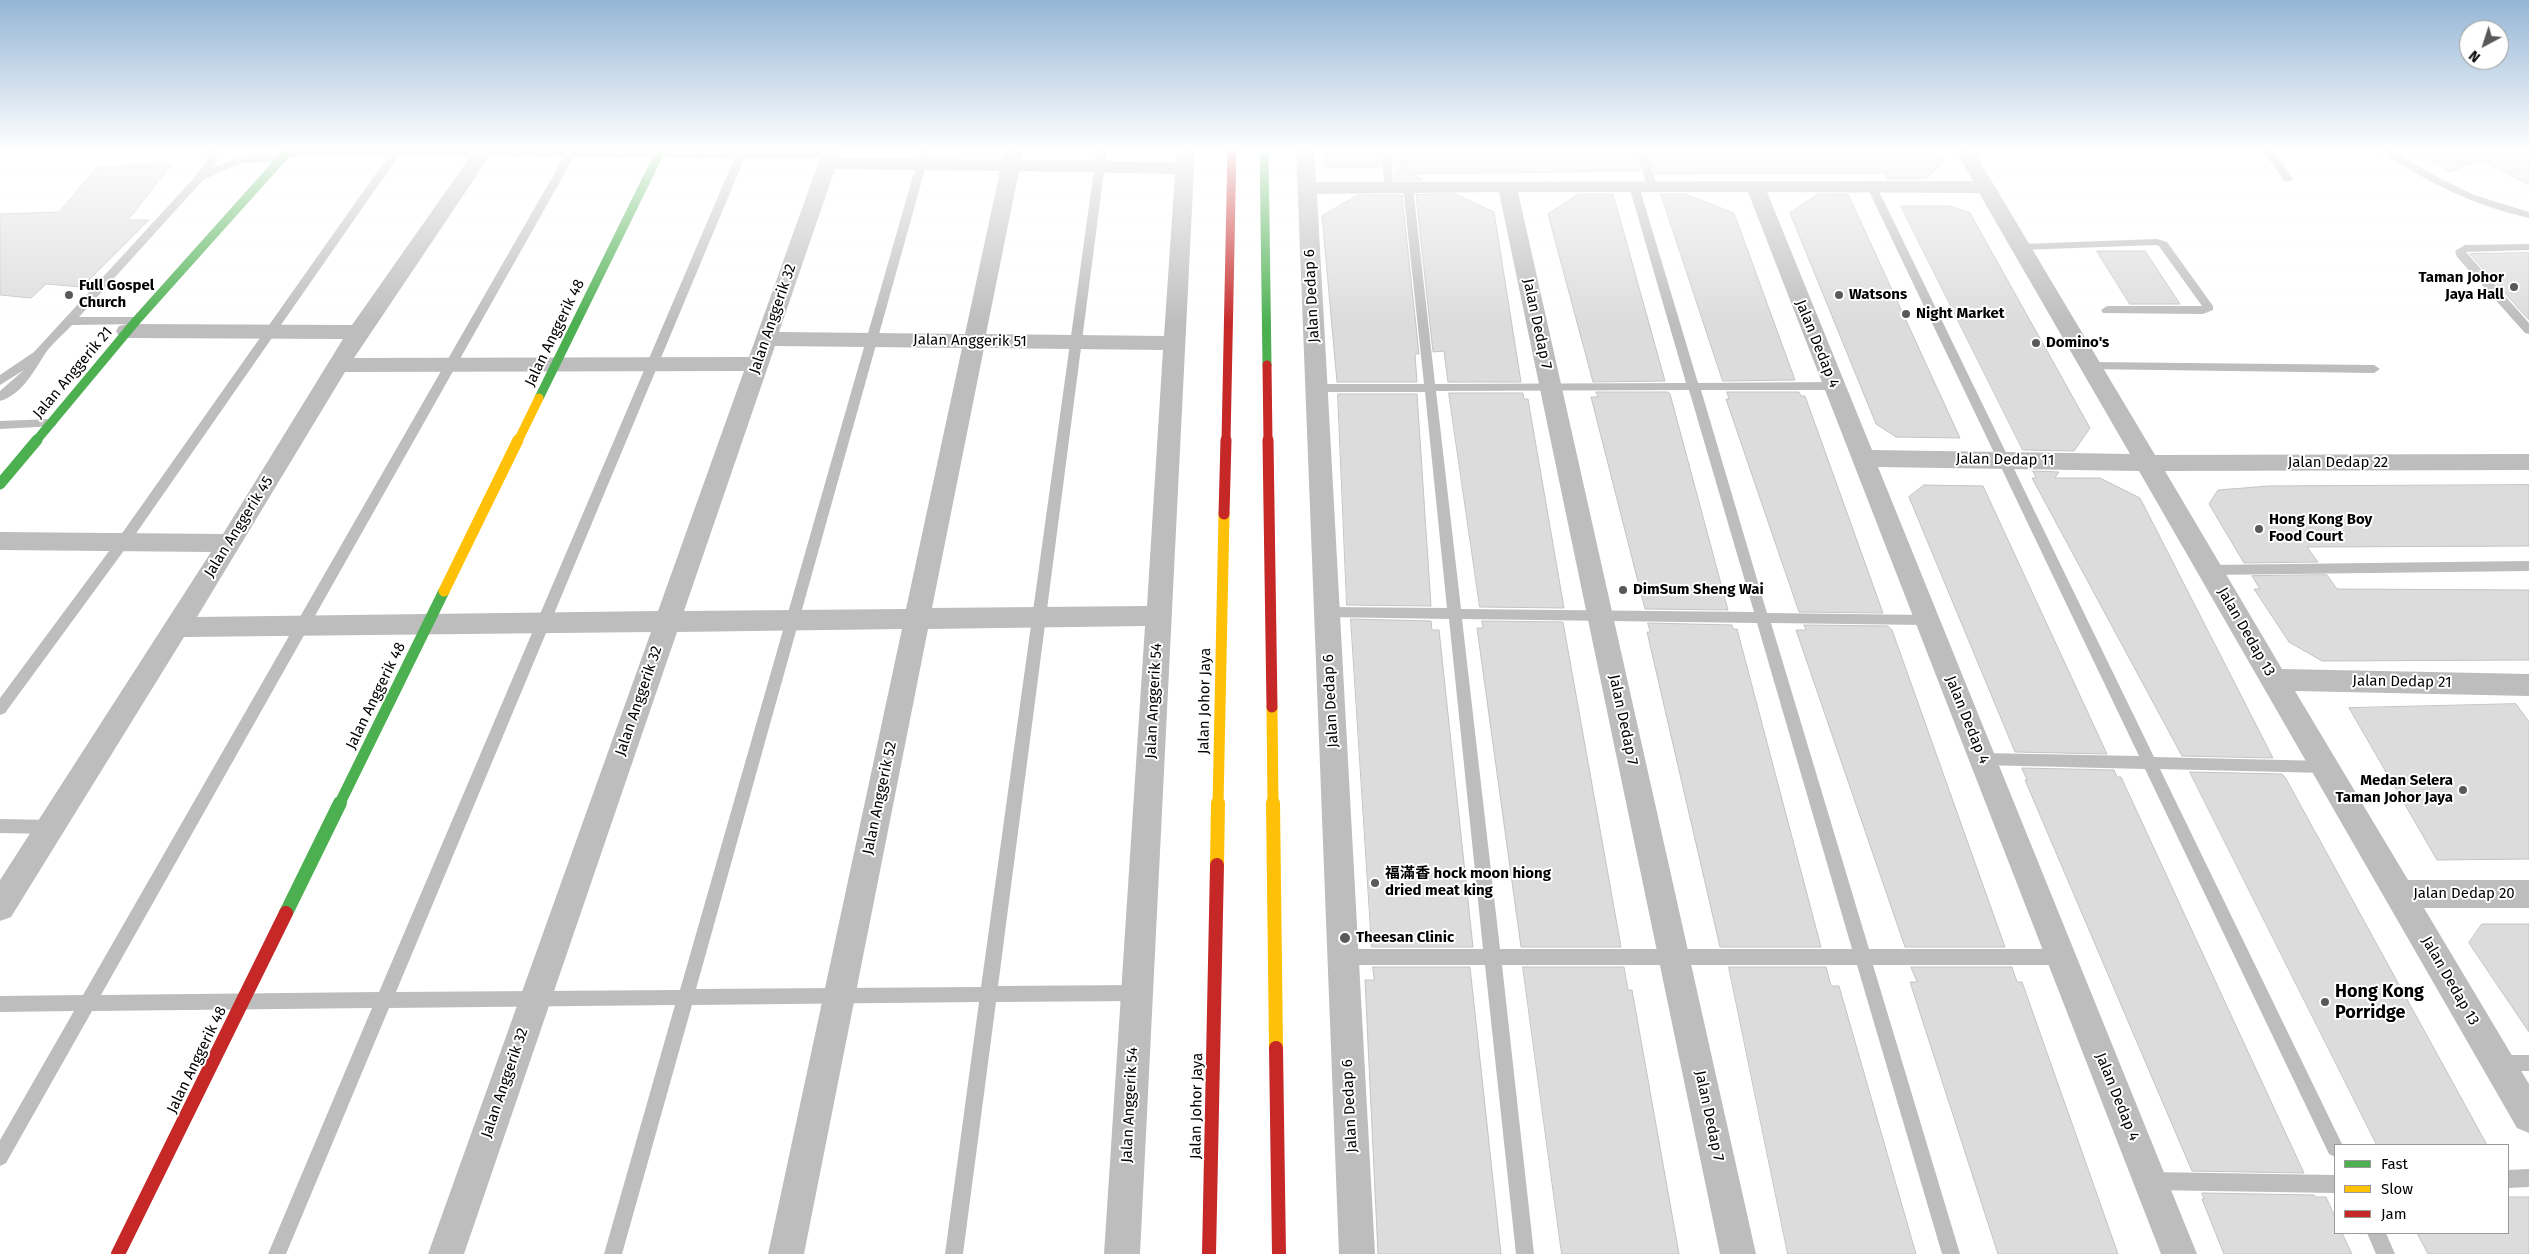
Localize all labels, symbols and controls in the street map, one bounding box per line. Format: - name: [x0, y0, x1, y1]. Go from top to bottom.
- north arrow: [2459, 20, 2509, 70]
- text: N: [2466, 47, 2484, 66]
- street label: Jalan Dedap 6: [1301, 249, 1323, 343]
- street label: Jalan Anggerik 32: [746, 262, 800, 376]
- place label: Taman Johor Jaya Hall: [2418, 269, 2504, 304]
- place label: Full Gospel Church: [79, 277, 154, 312]
- street label: Jalan Anggerik 48: [521, 277, 589, 389]
- street label: Jalan Dedap 7: [1519, 277, 1555, 371]
- marker: Taman Johor Jaya Hall: [2508, 281, 2520, 293]
- place label: Watsons: [1849, 286, 1907, 304]
- marker: Full Gospel Church: [63, 289, 75, 301]
- marker: Watsons: [1833, 289, 1845, 301]
- street label: Jalan Dedap 4: [1791, 297, 1843, 391]
- place label: Night Market: [1916, 305, 2005, 323]
- marker: Night Market: [1900, 308, 1912, 320]
- street label: Jalan Anggerik 21: [29, 324, 117, 422]
- street label: Jalan Anggerik 51: [913, 331, 1027, 351]
- place label: Domino's: [2046, 334, 2109, 352]
- marker: Domino's: [2030, 337, 2042, 349]
- street label: Jalan Dedap 11: [1956, 450, 2054, 470]
- street label: Jalan Dedap 22: [2288, 454, 2388, 472]
- street label: Jalan Anggerik 45: [201, 473, 277, 581]
- place label: Hong Kong Boy Food Court: [2269, 511, 2372, 546]
- marker: Hong Kong Boy Food Court: [2253, 523, 2265, 535]
- place label: DimSum Sheng Wai: [1633, 581, 1764, 599]
- marker: DimSum Sheng Wai: [1617, 584, 1629, 596]
- street label: Jalan Dedap 13: [2213, 584, 2279, 680]
- street label: Jalan Anggerik 48: [342, 640, 410, 752]
- street label: Jalan Anggerik 54: [1142, 643, 1166, 759]
- street label: Jalan Anggerik 32: [612, 644, 666, 758]
- street label: Jalan Johor Jaya: [1195, 648, 1215, 754]
- street label: Jalan Dedap 6: [1320, 654, 1342, 748]
- street label: Jalan Dedap 21: [2352, 672, 2452, 692]
- street label: Jalan Dedap 7: [1605, 673, 1641, 767]
- street label: Jalan Dedap 4: [1941, 673, 1993, 767]
- street label: Jalan Anggerik 52: [859, 740, 901, 856]
- place label: Medan Selera Taman Johor Jaya: [2335, 772, 2453, 807]
- marker: Medan Selera Taman Johor Jaya: [2457, 784, 2469, 796]
- place label: 福滿香 hock moon hiong dried meat king: [1385, 865, 1551, 900]
- marker: 福滿香 hock moon hiong dried meat king: [1369, 877, 1381, 889]
- street label: Jalan Dedap 20: [2413, 885, 2515, 903]
- place label: Theesan Clinic: [1356, 929, 1454, 947]
- marker: Theesan Clinic: [1338, 931, 1352, 945]
- street label: Jalan Dedap 13: [2417, 933, 2483, 1029]
- place label: Hong Kong Porridge: [2335, 981, 2424, 1024]
- marker: Hong Kong Porridge: [2319, 996, 2331, 1008]
- street label: Jalan Anggerik 48: [163, 1004, 231, 1116]
- street label: Jalan Anggerik 32: [478, 1026, 532, 1140]
- street label: Jalan Anggerik 54: [1118, 1047, 1142, 1163]
- street label: Jalan Dedap 4: [2091, 1050, 2143, 1144]
- street label: Jalan Johor Jaya: [1187, 1053, 1207, 1159]
- street label: Jalan Dedap 6: [1339, 1059, 1361, 1153]
- street label: Jalan Dedap 7: [1691, 1069, 1727, 1163]
- legend: [2334, 1144, 2509, 1234]
- text: Fast: [2381, 1155, 2408, 1173]
- text: Slow: [2381, 1180, 2413, 1198]
- text: Jam: [2381, 1205, 2407, 1223]

